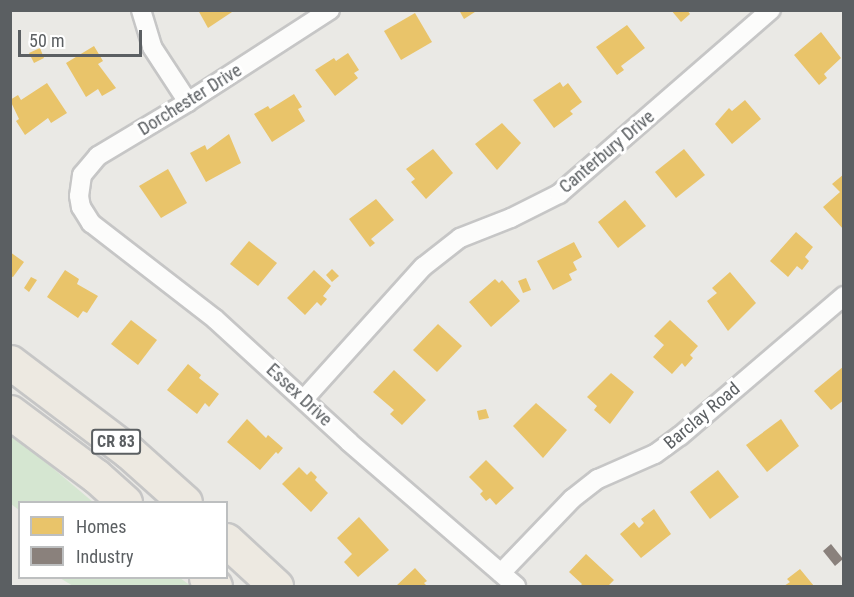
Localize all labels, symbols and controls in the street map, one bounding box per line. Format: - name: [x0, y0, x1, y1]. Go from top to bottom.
- scale bar: [21, 18, 146, 56]
- text: 50 m: [29, 30, 64, 51]
- street label: Dorchester Drive: [134, 60, 246, 140]
- street label: Canterbury Drive: [555, 106, 659, 198]
- street label: Essex Drive: [262, 359, 336, 431]
- street label: Barclay Road: [660, 378, 744, 454]
- road number: CR 83: [90, 429, 142, 455]
- legend: [18, 501, 228, 579]
- text: Homes: [76, 516, 126, 537]
- text: Industry: [76, 546, 134, 567]

